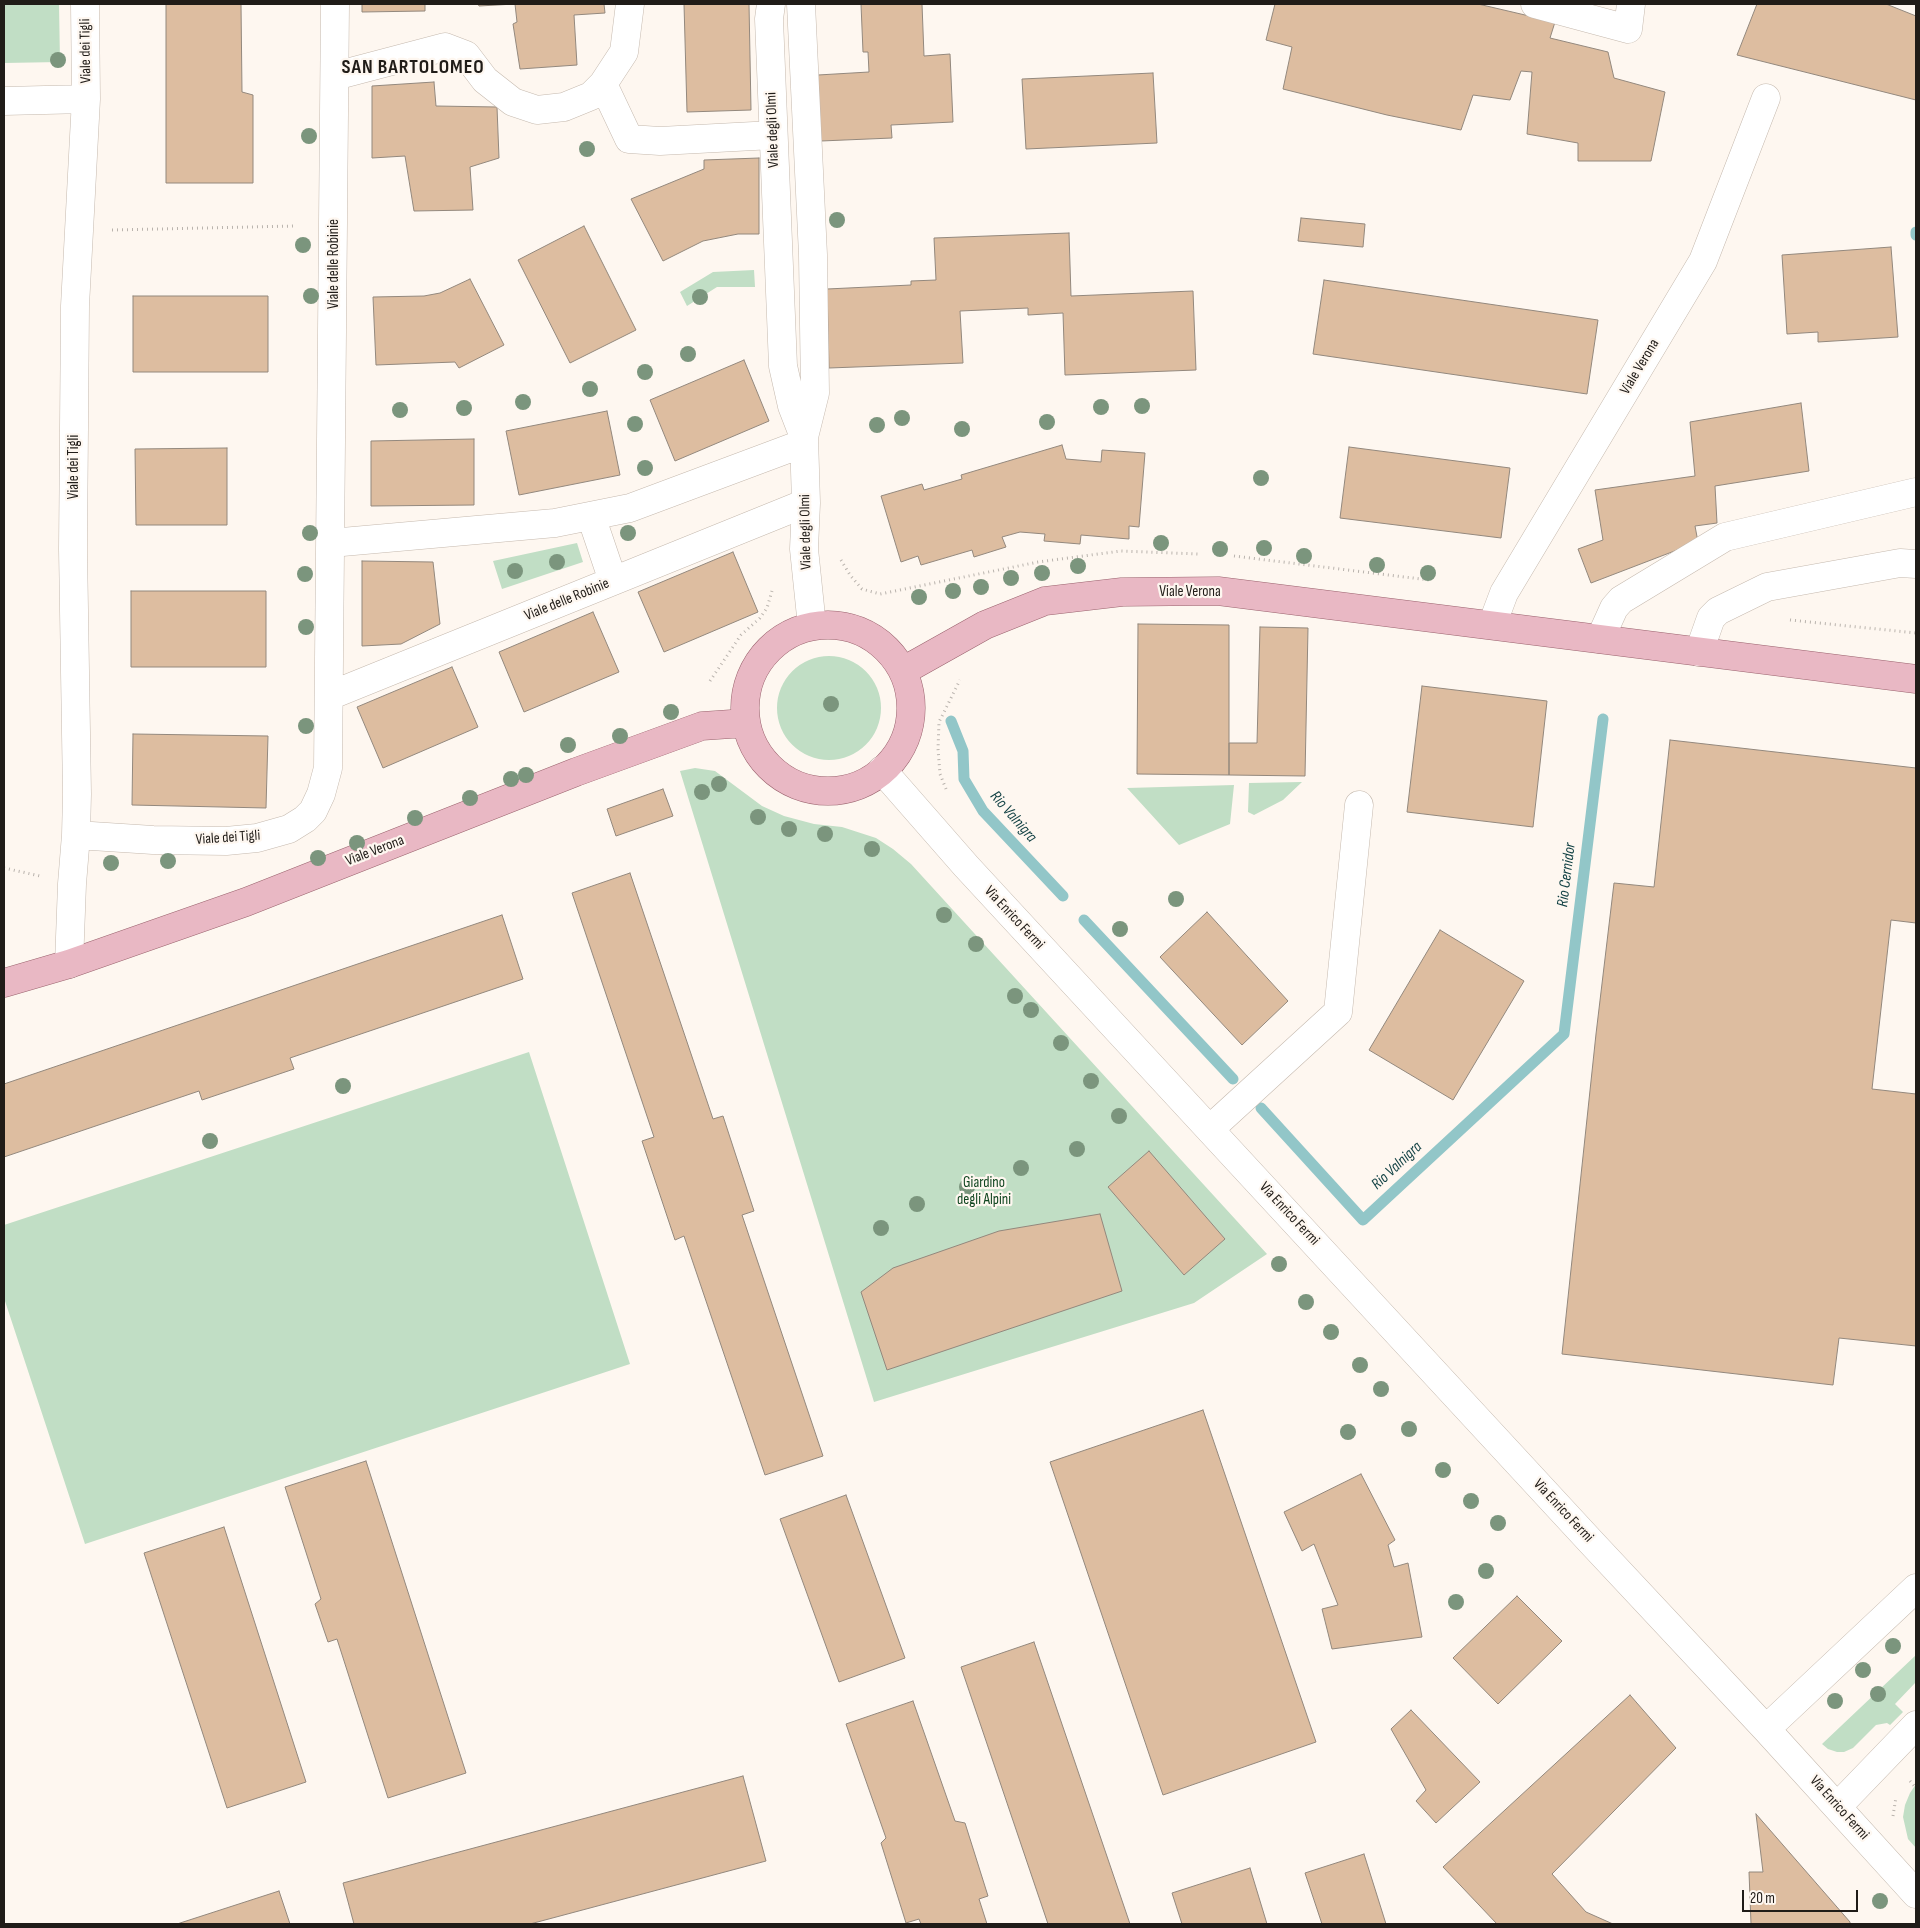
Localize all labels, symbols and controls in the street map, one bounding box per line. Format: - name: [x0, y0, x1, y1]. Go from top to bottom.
- street label: Viale dei Tigli: [76, 18, 96, 84]
- district label: SAN BARTOLOMEO: [340, 56, 486, 80]
- street label: Viale degli Olmi: [763, 92, 783, 168]
- street label: Viale delle Robinie: [325, 219, 343, 309]
- street label: Viale Verona: [1616, 336, 1664, 398]
- street label: Viale dei Tigli: [65, 435, 83, 499]
- street label: Viale degli Olmi: [796, 494, 816, 570]
- street label: Viale delle Robinie: [522, 575, 612, 625]
- street label: Viale Verona: [1159, 583, 1221, 601]
- water label: Rio Valnigra: [985, 787, 1041, 847]
- street label: Viale dei Tigli: [195, 827, 261, 849]
- street label: Viale Verona: [343, 832, 407, 870]
- water label: Rio Cernidor: [1554, 842, 1580, 908]
- street label: Via Enrico Fermi: [980, 883, 1048, 953]
- water label: Rio Valnigra: [1368, 1138, 1426, 1194]
- park label: Giardino degli Alpini: [957, 1174, 1011, 1209]
- street label: Via Enrico Fermi: [1255, 1179, 1323, 1249]
- street label: Via Enrico Fermi: [1529, 1476, 1597, 1546]
- street label: Via Enrico Fermi: [1805, 1772, 1873, 1844]
- scale bar: [1745, 1880, 1861, 1912]
- text: 20 m: [1750, 1889, 1775, 1908]

